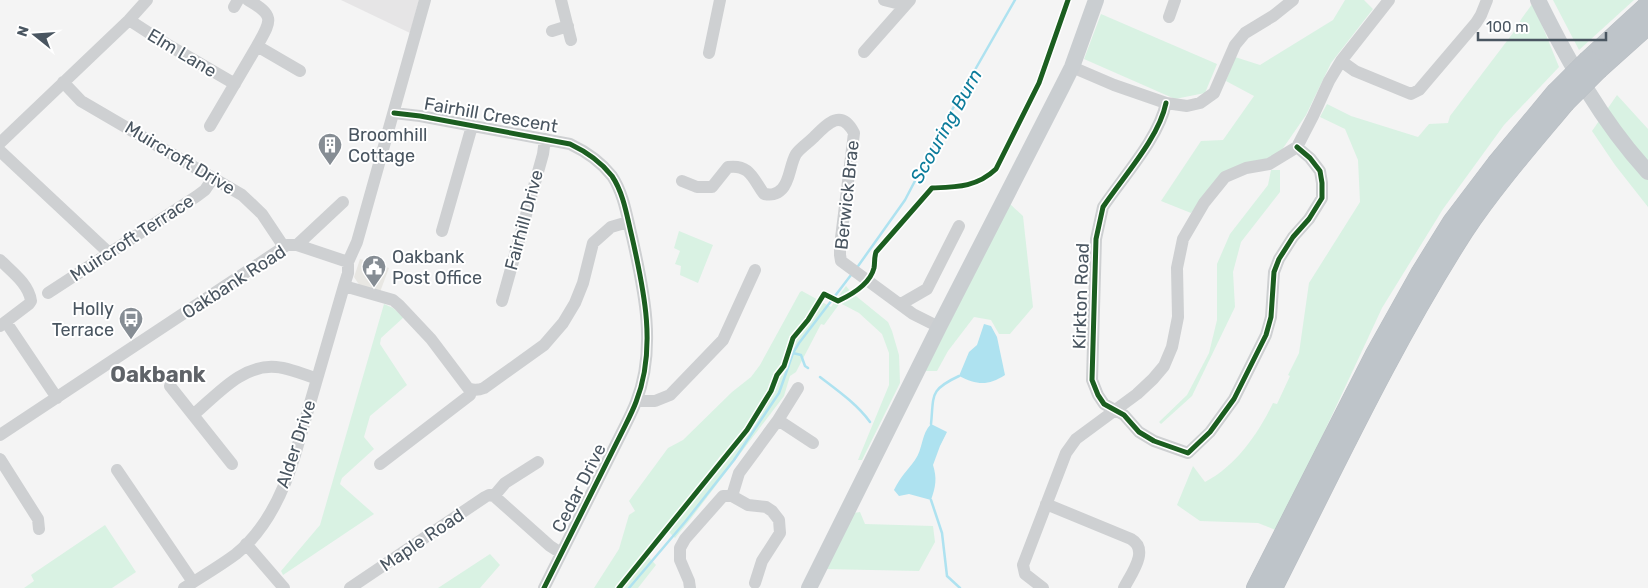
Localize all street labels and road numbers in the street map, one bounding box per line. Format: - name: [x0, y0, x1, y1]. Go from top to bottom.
- street label: Elm Lane: [143, 24, 221, 82]
- street label: Fairhill Crescent: [422, 92, 560, 138]
- street label: Muircroft Drive: [121, 116, 239, 200]
- street label: Berwick Brae: [830, 139, 864, 251]
- street label: Fairhill Drive: [500, 167, 548, 273]
- street label: Muircroft Terrace: [66, 190, 198, 286]
- street label: Oakbank Road: [178, 240, 290, 324]
- street label: Kirkton Road: [1068, 242, 1094, 350]
- street label: Alder Drive: [271, 397, 321, 491]
- street label: Cedar Drive: [547, 440, 611, 536]
- street label: Maple Road: [376, 504, 468, 576]

